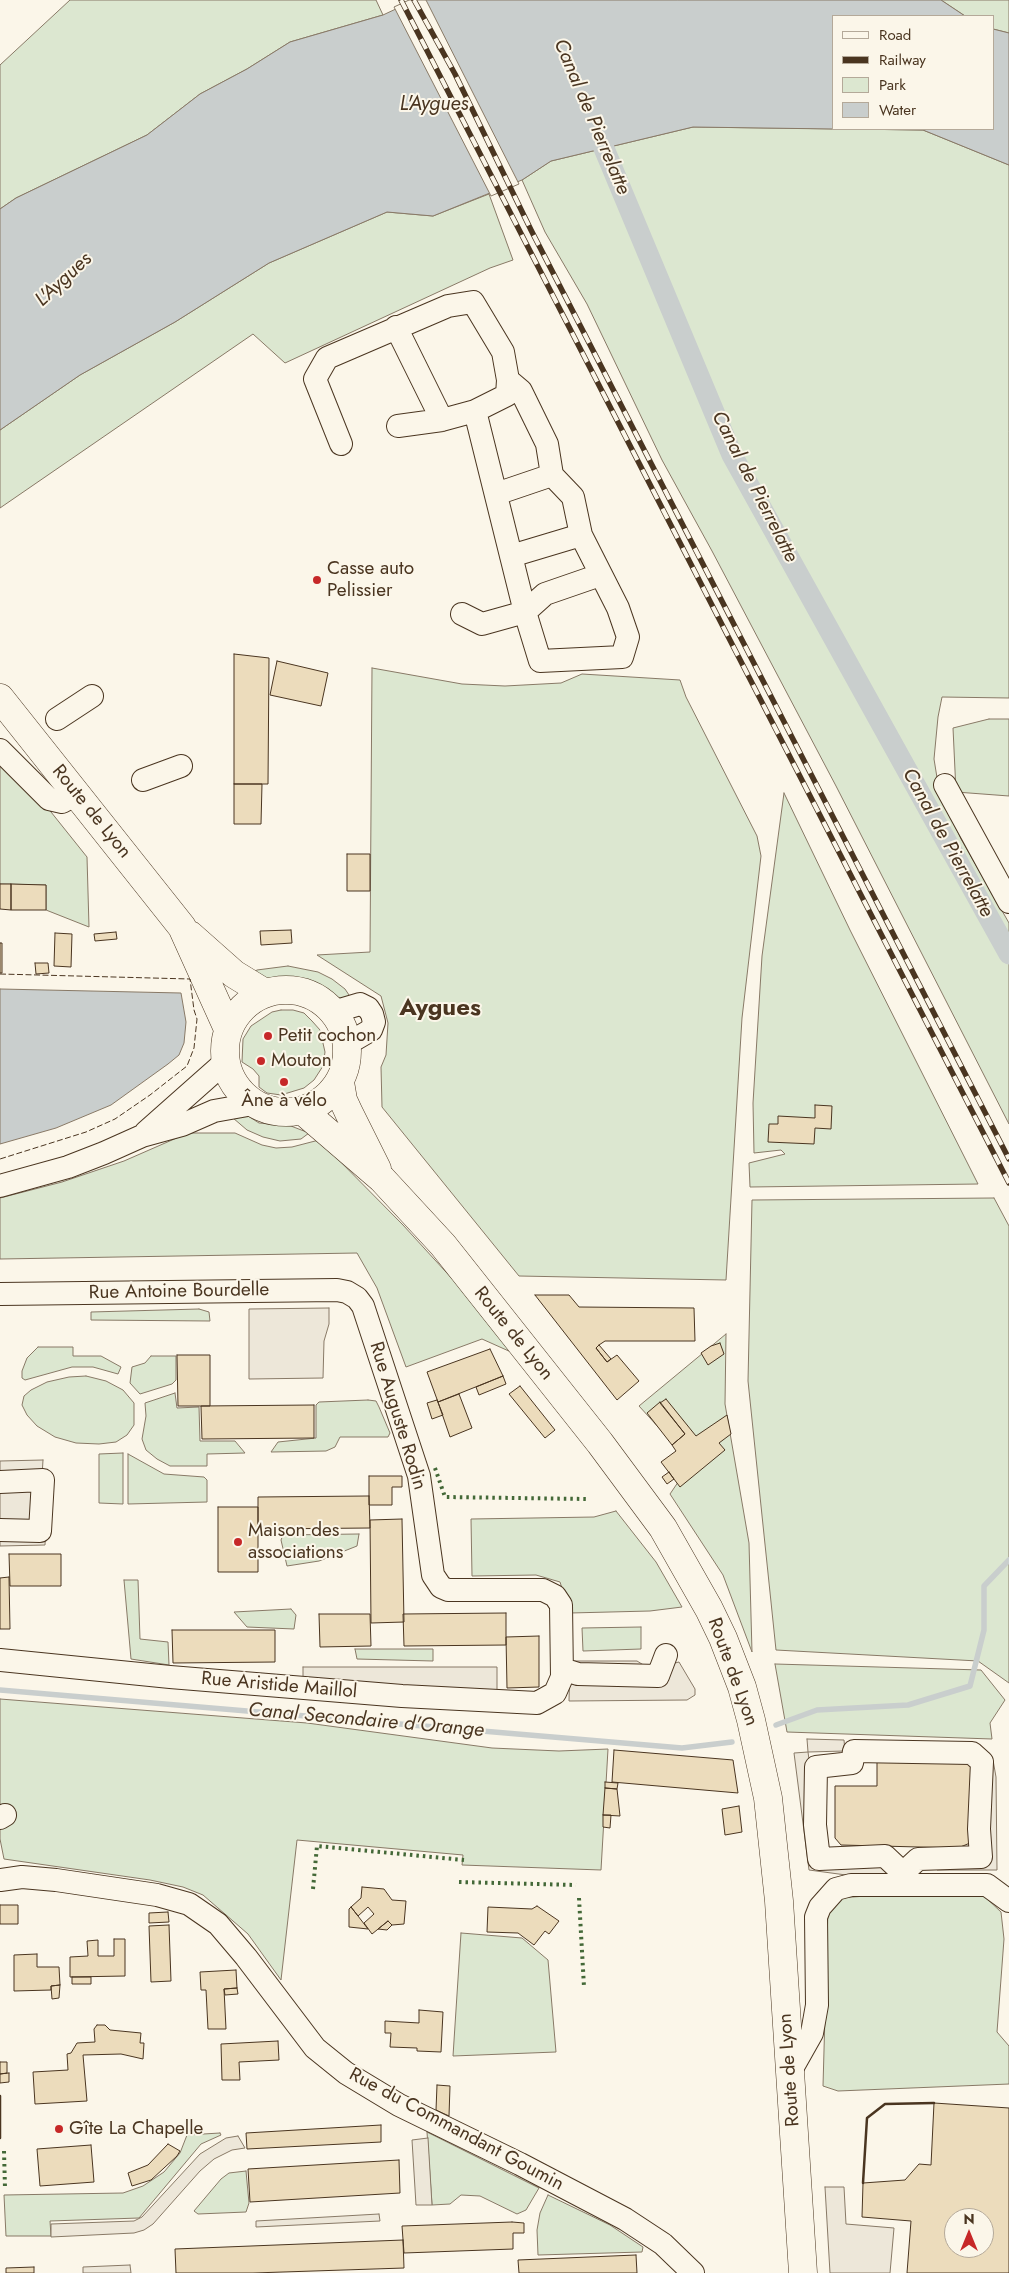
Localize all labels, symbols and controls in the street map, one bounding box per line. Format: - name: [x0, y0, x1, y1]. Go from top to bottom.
- legend: [832, 15, 994, 130]
- text: Road: [879, 24, 911, 46]
- water label: Canal de Pierrelatte: [547, 36, 635, 198]
- text: Railway: [879, 49, 926, 71]
- text: Park: [879, 74, 906, 96]
- water label: L'Aygues: [400, 93, 468, 117]
- text: Water: [879, 99, 916, 121]
- water label: L'Aygues: [31, 248, 97, 312]
- water label: Canal de Pierrelatte: [705, 407, 803, 567]
- place label: Casse auto Pelissier: [327, 558, 414, 602]
- marker: Casse auto Pelissier: [311, 574, 323, 586]
- street label: Route de Lyon: [46, 761, 136, 863]
- water label: Canal de Pierrelatte: [896, 764, 998, 922]
- district label: Aygues: [399, 995, 481, 1023]
- place label: Petit cochon: [278, 1025, 376, 1047]
- marker: Petit cochon: [262, 1030, 274, 1042]
- place label: Mouton: [271, 1050, 332, 1072]
- marker: Mouton: [255, 1055, 267, 1067]
- marker: Âne à vélo: [278, 1076, 290, 1088]
- place label: Âne à vélo: [241, 1090, 327, 1112]
- street label: Rue Antoine Bourdelle: [89, 1279, 269, 1305]
- street label: Route de Lyon: [468, 1283, 558, 1385]
- street label: Rue Auguste Rodin: [364, 1339, 430, 1493]
- place label: Maison des associations: [248, 1520, 343, 1564]
- marker: Maison des associations: [232, 1536, 244, 1548]
- street label: Route de Lyon: [702, 1615, 762, 1729]
- street label: Rue Aristide Maillol: [200, 1668, 358, 1704]
- water label: Canal Secondaire d'Orange: [247, 1699, 485, 1743]
- street label: Route de Lyon: [775, 2013, 805, 2127]
- street label: Rue du Commandant Goumin: [345, 2064, 567, 2196]
- place label: Gîte La Chapelle: [69, 2118, 203, 2140]
- marker: Gîte La Chapelle: [53, 2123, 65, 2135]
- north arrow: [944, 2208, 994, 2258]
- text: N: [963, 2209, 975, 2229]

